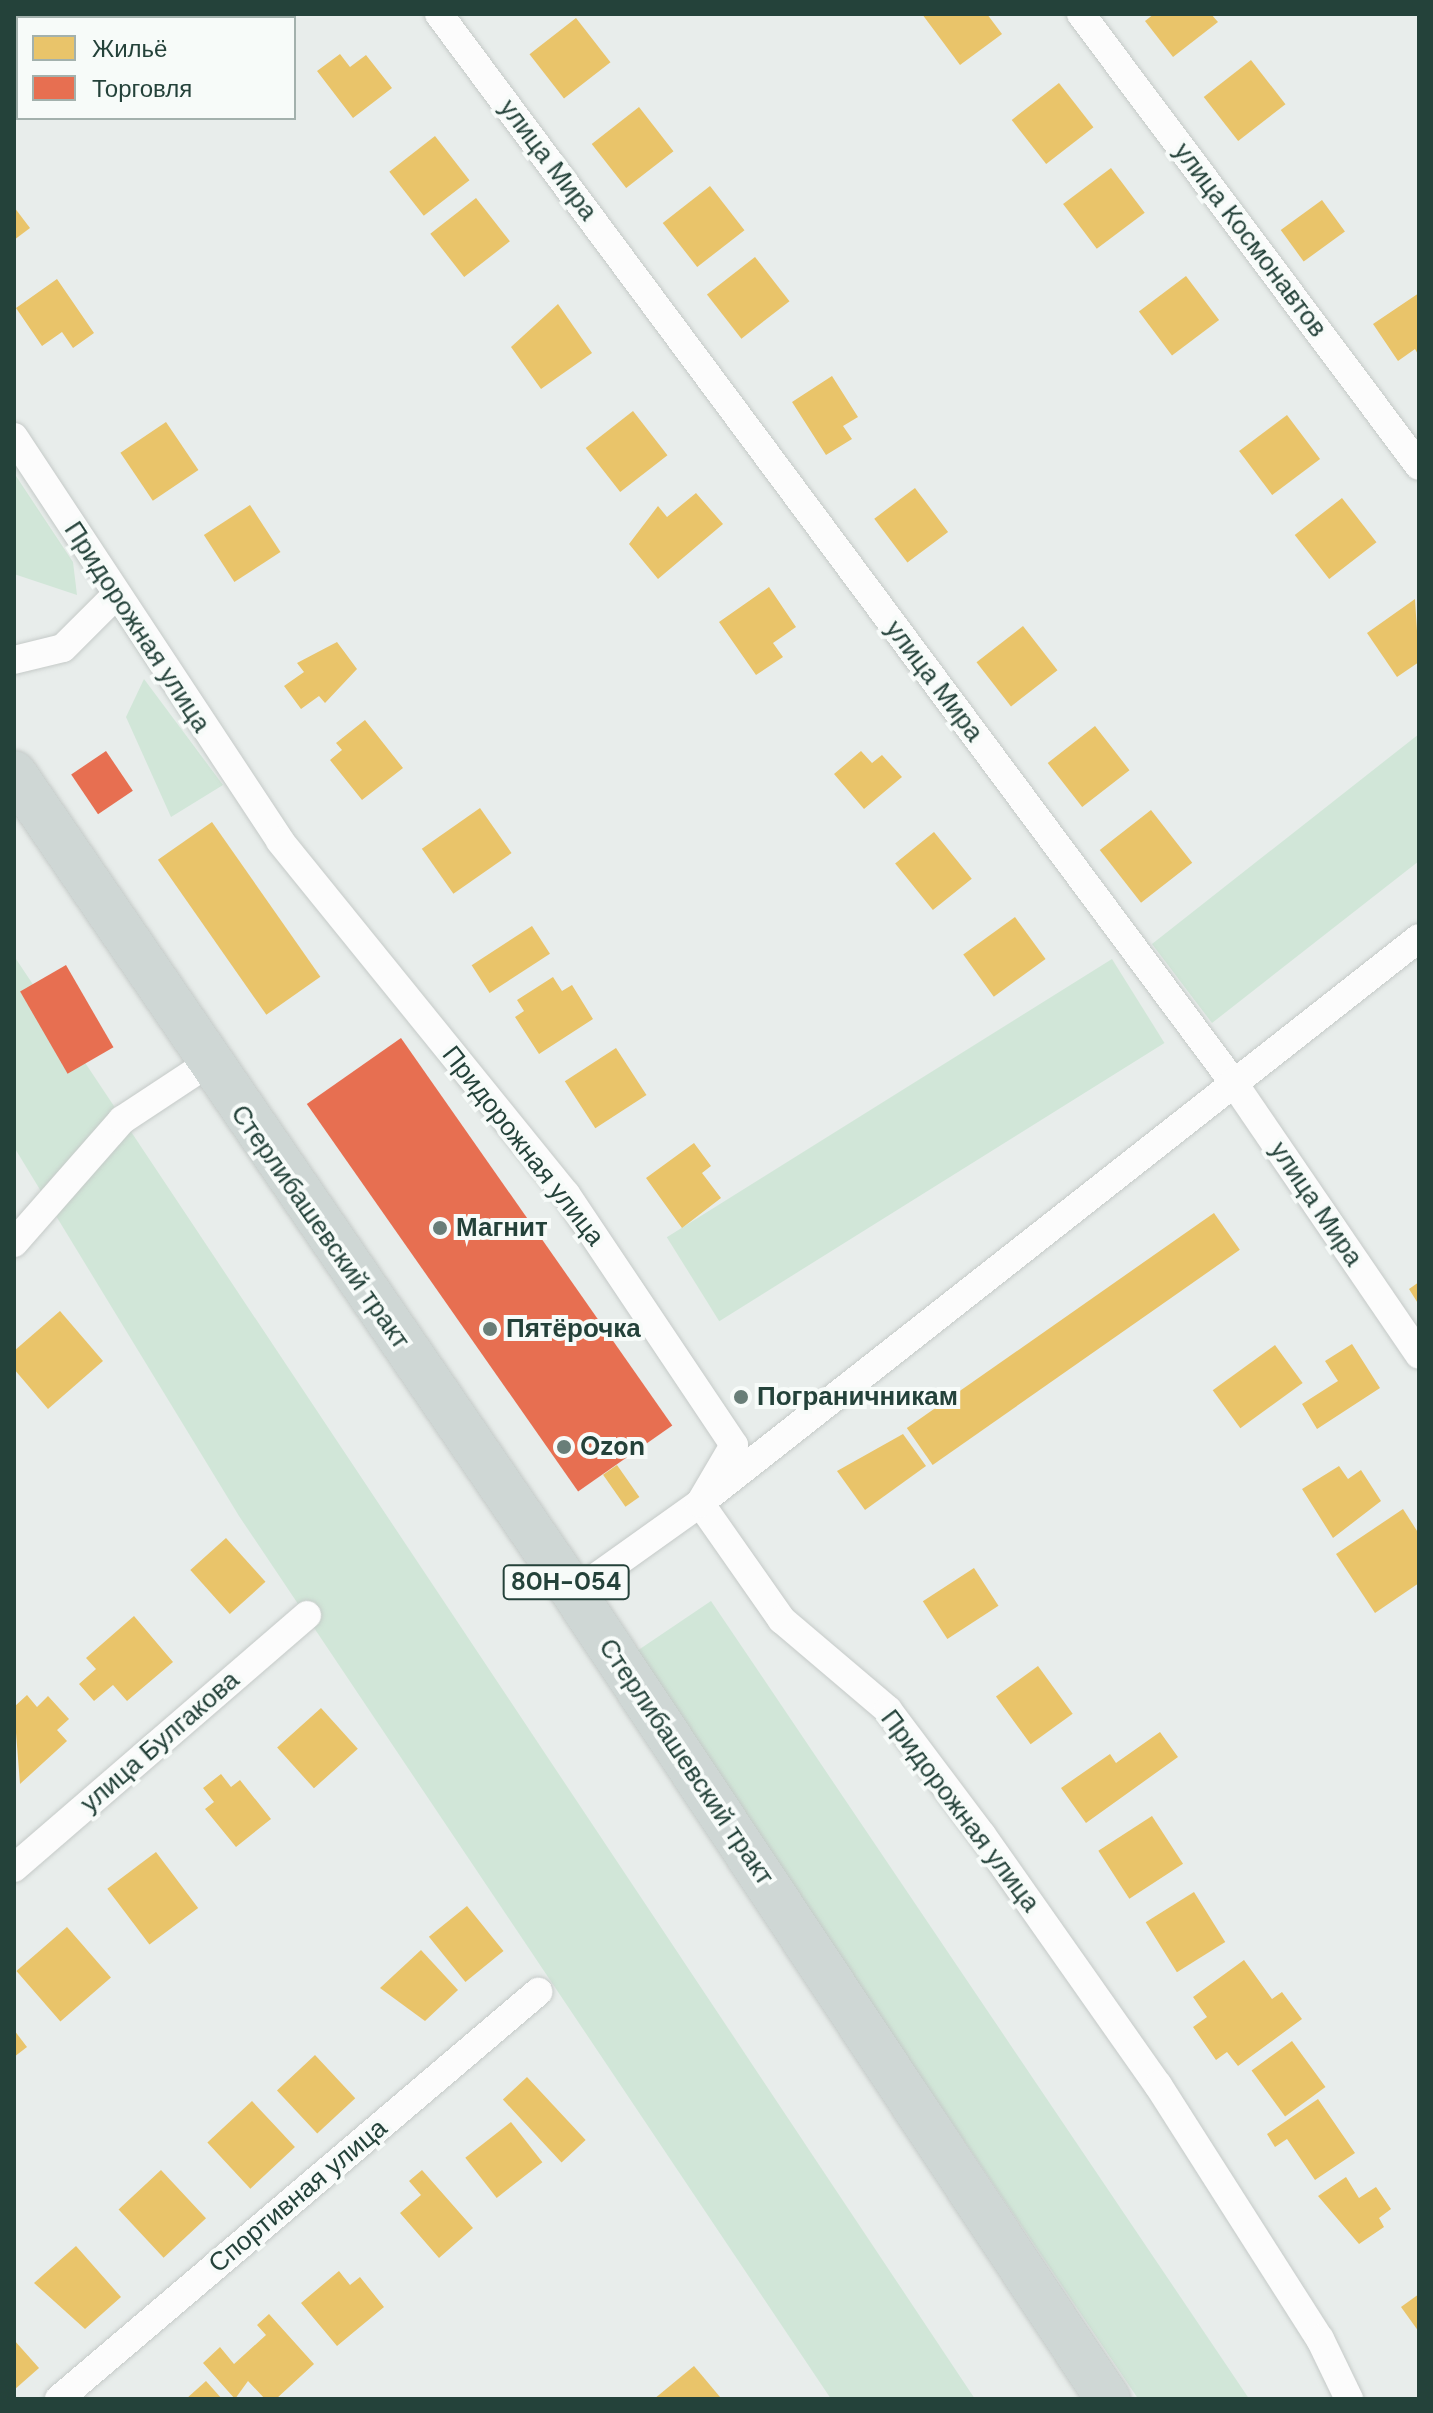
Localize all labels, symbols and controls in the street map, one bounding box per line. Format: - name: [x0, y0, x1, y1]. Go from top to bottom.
- legend: [16, 16, 296, 120]
- text: Жильё: [92, 33, 167, 64]
- text: Торговля: [92, 73, 192, 104]
- street label: улица Мира: [492, 93, 604, 227]
- street label: улица Космонавтов: [1167, 137, 1333, 343]
- street label: Придорожная улица: [57, 516, 217, 738]
- street label: улица Мира: [878, 614, 990, 748]
- street label: Придорожная улица: [435, 1040, 611, 1252]
- street label: Стерлибашевский тракт: [224, 1099, 416, 1355]
- street label: улица Мира: [1263, 1136, 1369, 1272]
- place label: Магнит: [456, 1212, 548, 1244]
- marker: Магнит: [431, 1219, 449, 1237]
- place label: Пятёрочка: [506, 1313, 641, 1345]
- marker: Пятёрочка: [481, 1320, 499, 1338]
- place label: Пограничникам: [757, 1381, 958, 1413]
- marker: Пограничникам: [732, 1388, 750, 1406]
- place label: Ozon: [580, 1431, 645, 1463]
- marker: Ozon: [555, 1438, 573, 1456]
- road number: 80Н-054: [502, 1562, 630, 1602]
- street label: Стерлибашевский тракт: [592, 1633, 780, 1891]
- street label: улица Булгакова: [74, 1665, 246, 1819]
- street label: Придорожная улица: [874, 1704, 1046, 1918]
- street label: Спортивная улица: [203, 2112, 393, 2280]

